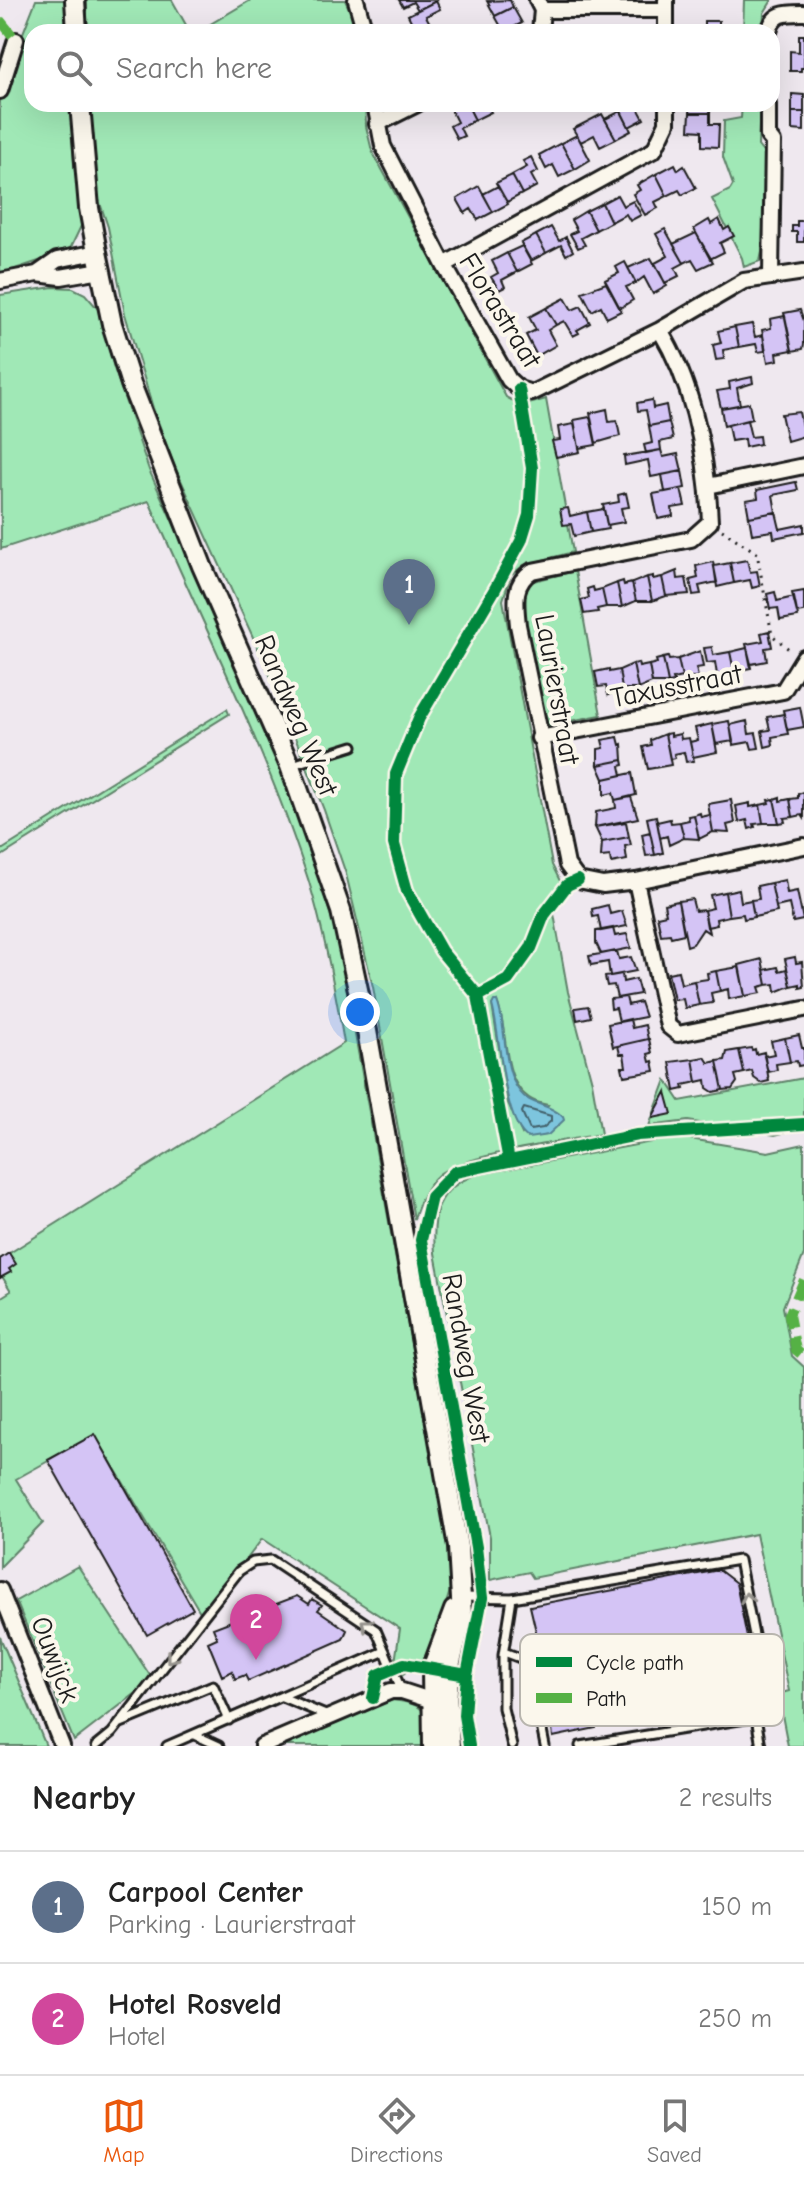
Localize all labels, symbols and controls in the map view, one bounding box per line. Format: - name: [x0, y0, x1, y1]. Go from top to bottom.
- search box: [24, 24, 780, 112]
- icon: search: [52, 46, 96, 90]
- text: Search here: [116, 51, 272, 86]
- street label: Florastraat: [452, 247, 548, 375]
- pin: 1: [383, 559, 435, 625]
- street label: Laurierstraat: [528, 612, 586, 768]
- street label: Randweg West: [248, 630, 345, 802]
- street label: Taxusstraat: [608, 657, 745, 714]
- your location: [340, 992, 380, 1032]
- street label: Randweg West: [435, 1271, 497, 1446]
- one-way arrow: [739, 1591, 756, 1605]
- pin: 2: [230, 1594, 282, 1660]
- street label: Ouwijck: [24, 1612, 86, 1707]
- one-way arrow: [360, 1620, 375, 1634]
- legend: [520, 1634, 784, 1726]
- one-way arrow: [167, 1649, 181, 1664]
- text: Cycle path: [586, 1650, 684, 1676]
- text: Path: [586, 1686, 627, 1712]
- text: Nearby: [32, 1778, 135, 1818]
- text: 2 results: [679, 1783, 772, 1813]
- text: Carpool Center: [108, 1875, 303, 1910]
- text: 1: [53, 1892, 63, 1922]
- text: 150 m: [702, 1892, 772, 1922]
- text: Parking · Laurierstraat: [108, 1910, 355, 1940]
- text: Hotel Rosveld: [108, 1987, 282, 2022]
- text: 2: [52, 2004, 64, 2034]
- text: 250 m: [698, 2004, 772, 2034]
- text: Hotel: [108, 2022, 166, 2052]
- tab: Map: [102, 2094, 146, 2168]
- tab: Directions: [350, 2094, 443, 2168]
- tab: Saved: [647, 2094, 702, 2168]

